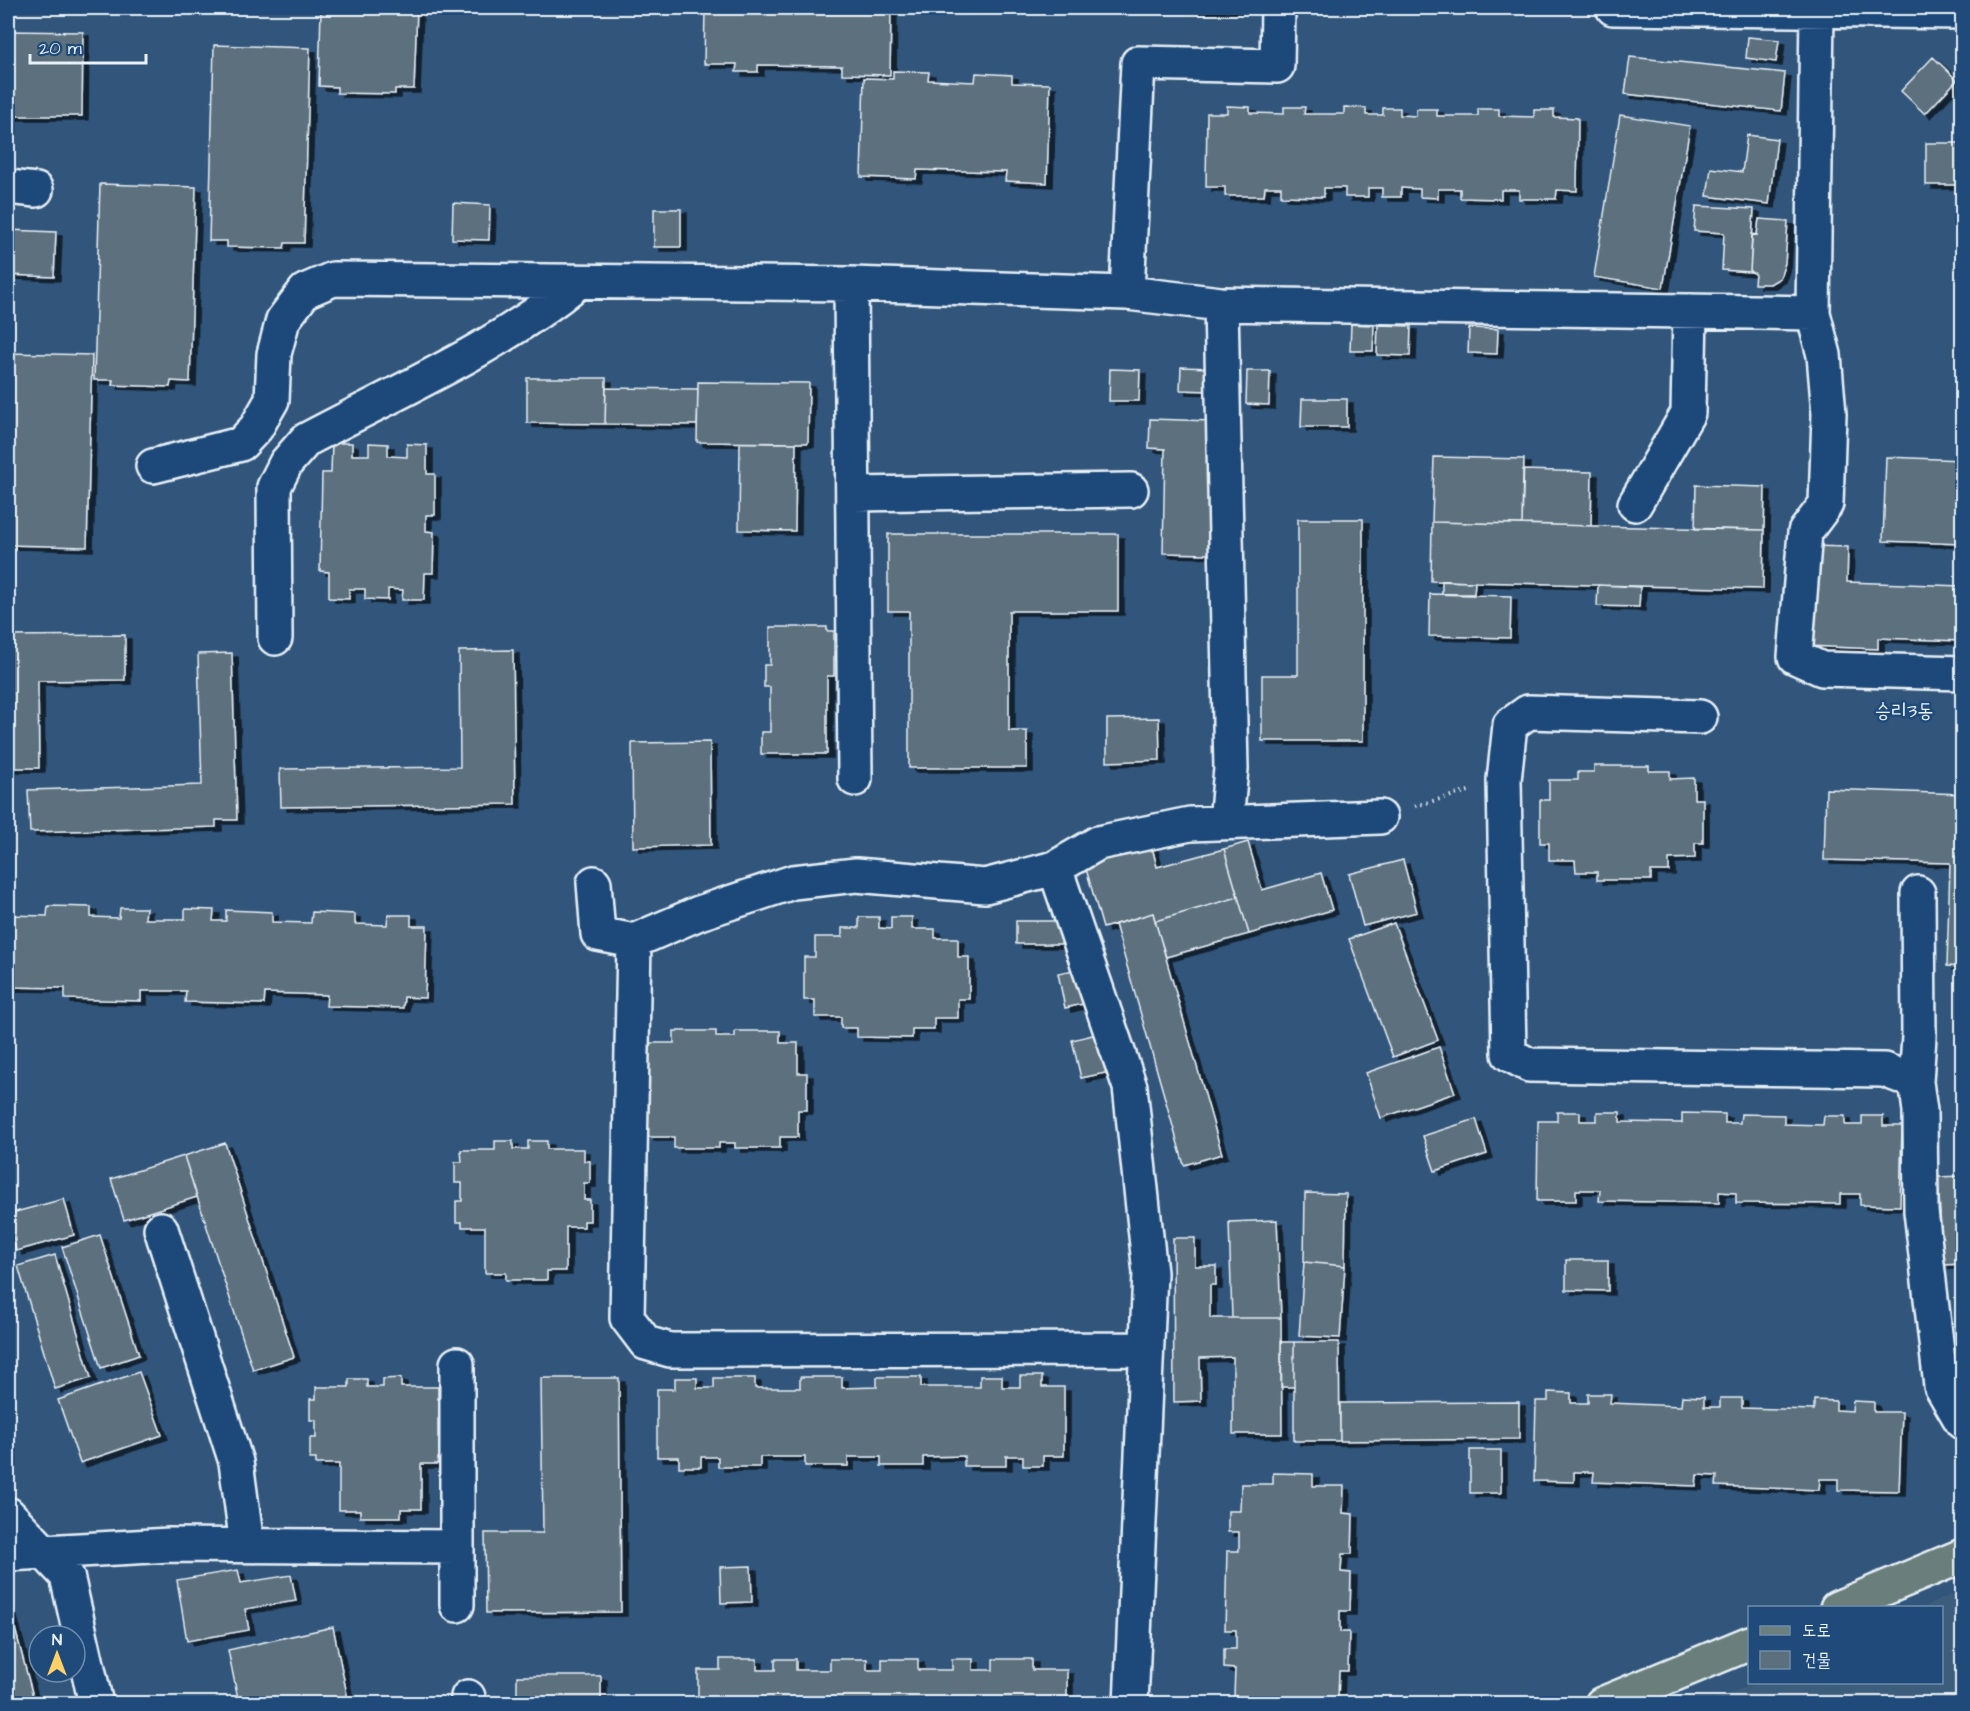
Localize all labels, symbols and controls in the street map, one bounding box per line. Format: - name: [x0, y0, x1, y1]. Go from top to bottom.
- scale bar: [30, 27, 146, 65]
- text: 20 m: [39, 36, 82, 61]
- district label: 승리3동: [1875, 697, 1933, 725]
- legend: [1748, 1606, 1943, 1684]
- text: 도로: [1802, 1618, 1831, 1643]
- north arrow: [27, 1624, 87, 1684]
- text: N: [52, 1629, 62, 1651]
- text: 건물: [1802, 1648, 1831, 1673]

